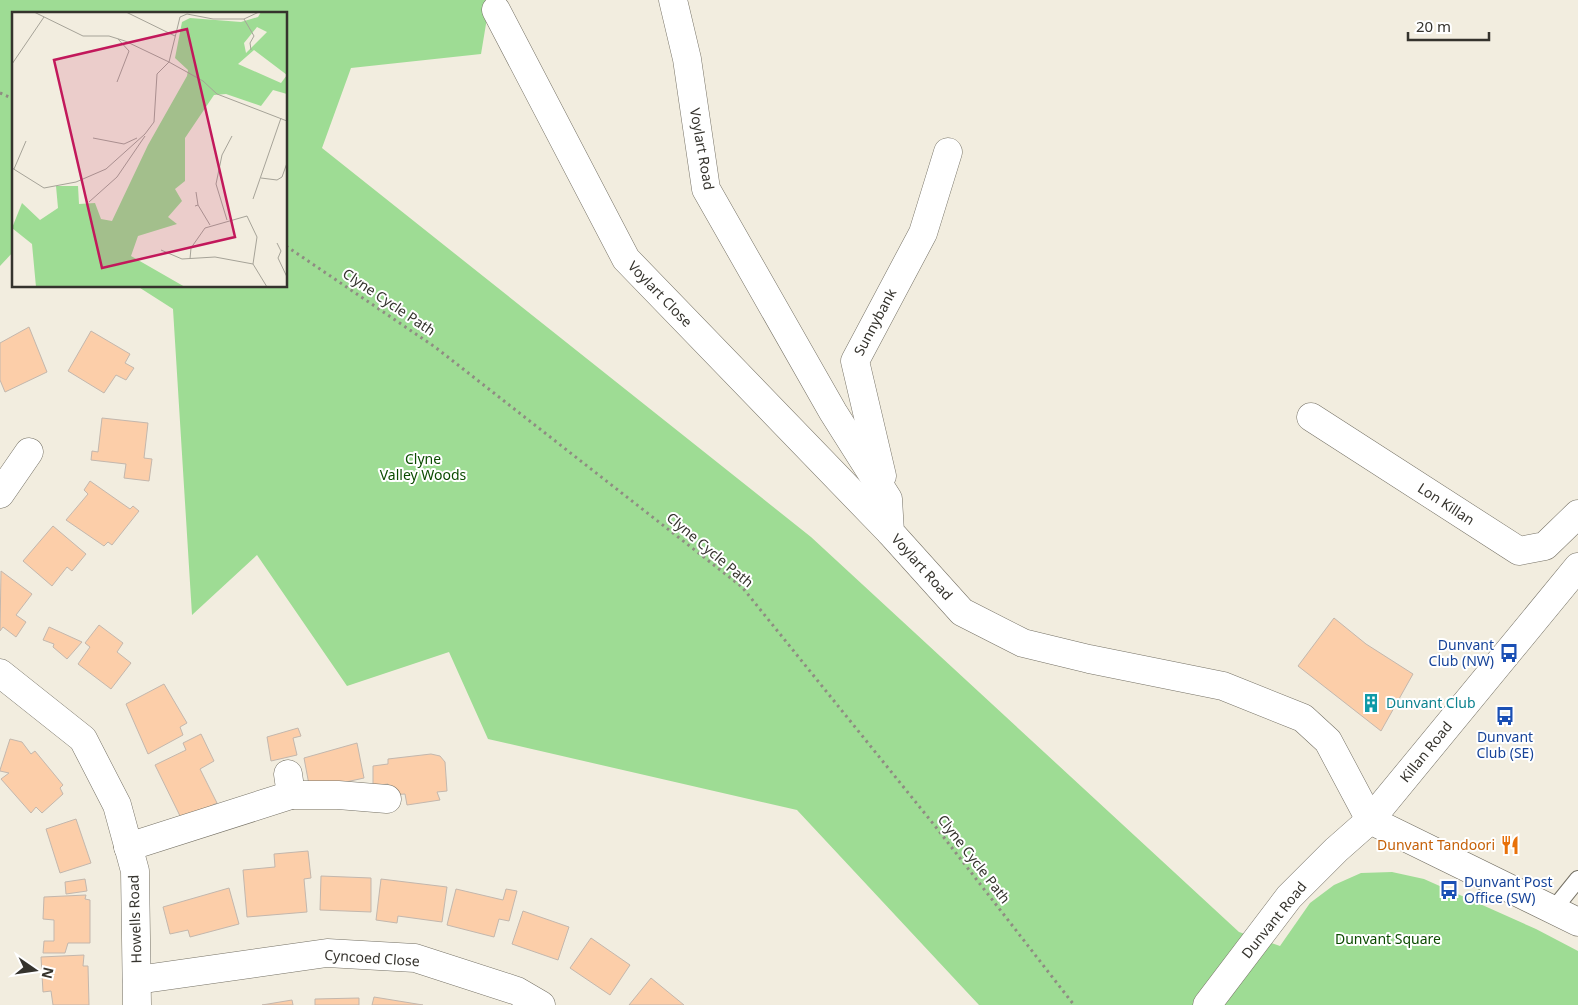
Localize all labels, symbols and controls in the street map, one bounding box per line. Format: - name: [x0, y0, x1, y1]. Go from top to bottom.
- scale bar: [1408, 10, 1489, 42]
- inset map: [12, 12, 288, 288]
- text: 20 m: [1416, 16, 1451, 36]
- street label: Voylart Road: [686, 106, 719, 191]
- street label: Voylart Close: [624, 257, 697, 331]
- street label: Clyne Cycle Path: [339, 264, 439, 340]
- street label: Sunnybank: [849, 284, 900, 359]
- park label: Clyne Valley Woods: [380, 449, 467, 484]
- street label: Lon Killan: [1414, 478, 1478, 529]
- street label: Clyne Cycle Path: [663, 508, 758, 592]
- street label: Voylart Road: [888, 529, 957, 604]
- place label: Dunvant Club (NW): [1429, 635, 1494, 670]
- bus stop icon: Dunvant Club (NW): [1498, 642, 1520, 664]
- building icon: Dunvant Club: [1360, 692, 1382, 714]
- place label: Dunvant Club: [1386, 693, 1476, 712]
- bus stop icon: Dunvant Club (SE): [1494, 705, 1516, 727]
- street label: Killan Road: [1395, 717, 1456, 786]
- place label: Dunvant Club (SE): [1476, 727, 1534, 762]
- street label: Clyne Cycle Path: [934, 810, 1015, 907]
- restaurant icon: Dunvant Tandoori: [1499, 834, 1521, 856]
- place label: Dunvant Tandoori: [1377, 835, 1495, 854]
- place label: Dunvant Post Office (SW): [1464, 872, 1553, 907]
- street label: Howells Road: [123, 874, 146, 964]
- street label: Dunvant Road: [1237, 877, 1310, 962]
- bus stop icon: Dunvant Post Office (SW): [1438, 879, 1460, 901]
- park label: Dunvant Square: [1335, 929, 1441, 948]
- north arrow: [10, 945, 60, 995]
- street label: Cyncoed Close: [324, 945, 420, 970]
- text: N: [38, 965, 59, 981]

